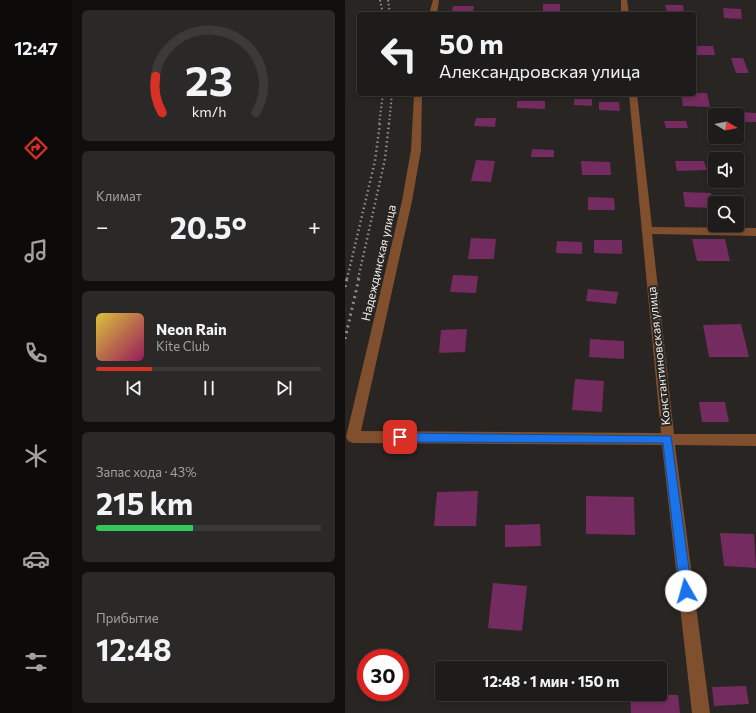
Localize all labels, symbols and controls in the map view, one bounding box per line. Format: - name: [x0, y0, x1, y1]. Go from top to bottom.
- text: 50 m: [439, 26, 504, 60]
- icon: left: [373, 28, 425, 80]
- text: 12:47: [14, 37, 58, 59]
- text: 23: [185, 54, 232, 105]
- text: Александровская улица: [439, 60, 640, 82]
- text: km/h: [191, 102, 226, 120]
- north arrow: [708, 108, 744, 144]
- map controls: [708, 108, 744, 232]
- icon: directions: [22, 134, 50, 162]
- button: sound: [708, 152, 744, 188]
- text: Климат: [96, 188, 142, 204]
- button: search: [708, 196, 744, 232]
- street label: Надеждинская улица: [358, 203, 398, 322]
- text: 20.5°: [170, 208, 247, 245]
- text: −: [96, 213, 109, 240]
- text: +: [308, 213, 321, 240]
- icon: music: [22, 237, 50, 265]
- street label: Константиновская улица: [644, 286, 672, 426]
- text: Neon Rain: [156, 320, 227, 338]
- text: Kite Club: [156, 338, 210, 354]
- icon: phone: [22, 339, 50, 367]
- icon: previous: [123, 377, 145, 399]
- icon: pause: [198, 377, 220, 399]
- icon: next: [273, 377, 295, 399]
- pin: [383, 420, 417, 454]
- icon: arrive: [389, 426, 411, 448]
- icon: climate: [22, 442, 50, 470]
- text: Запас хода · 43%: [96, 464, 197, 480]
- text: 215 km: [96, 484, 193, 521]
- icon: car: [22, 545, 50, 573]
- position arrow: [665, 570, 707, 612]
- text: Прибытие: [96, 610, 159, 626]
- text: 12:48: [96, 630, 172, 667]
- icon: filters: [22, 648, 50, 676]
- speed limit sign: 30: [357, 649, 409, 701]
- text: 12:48 · 1 мин · 150 m: [483, 672, 619, 690]

